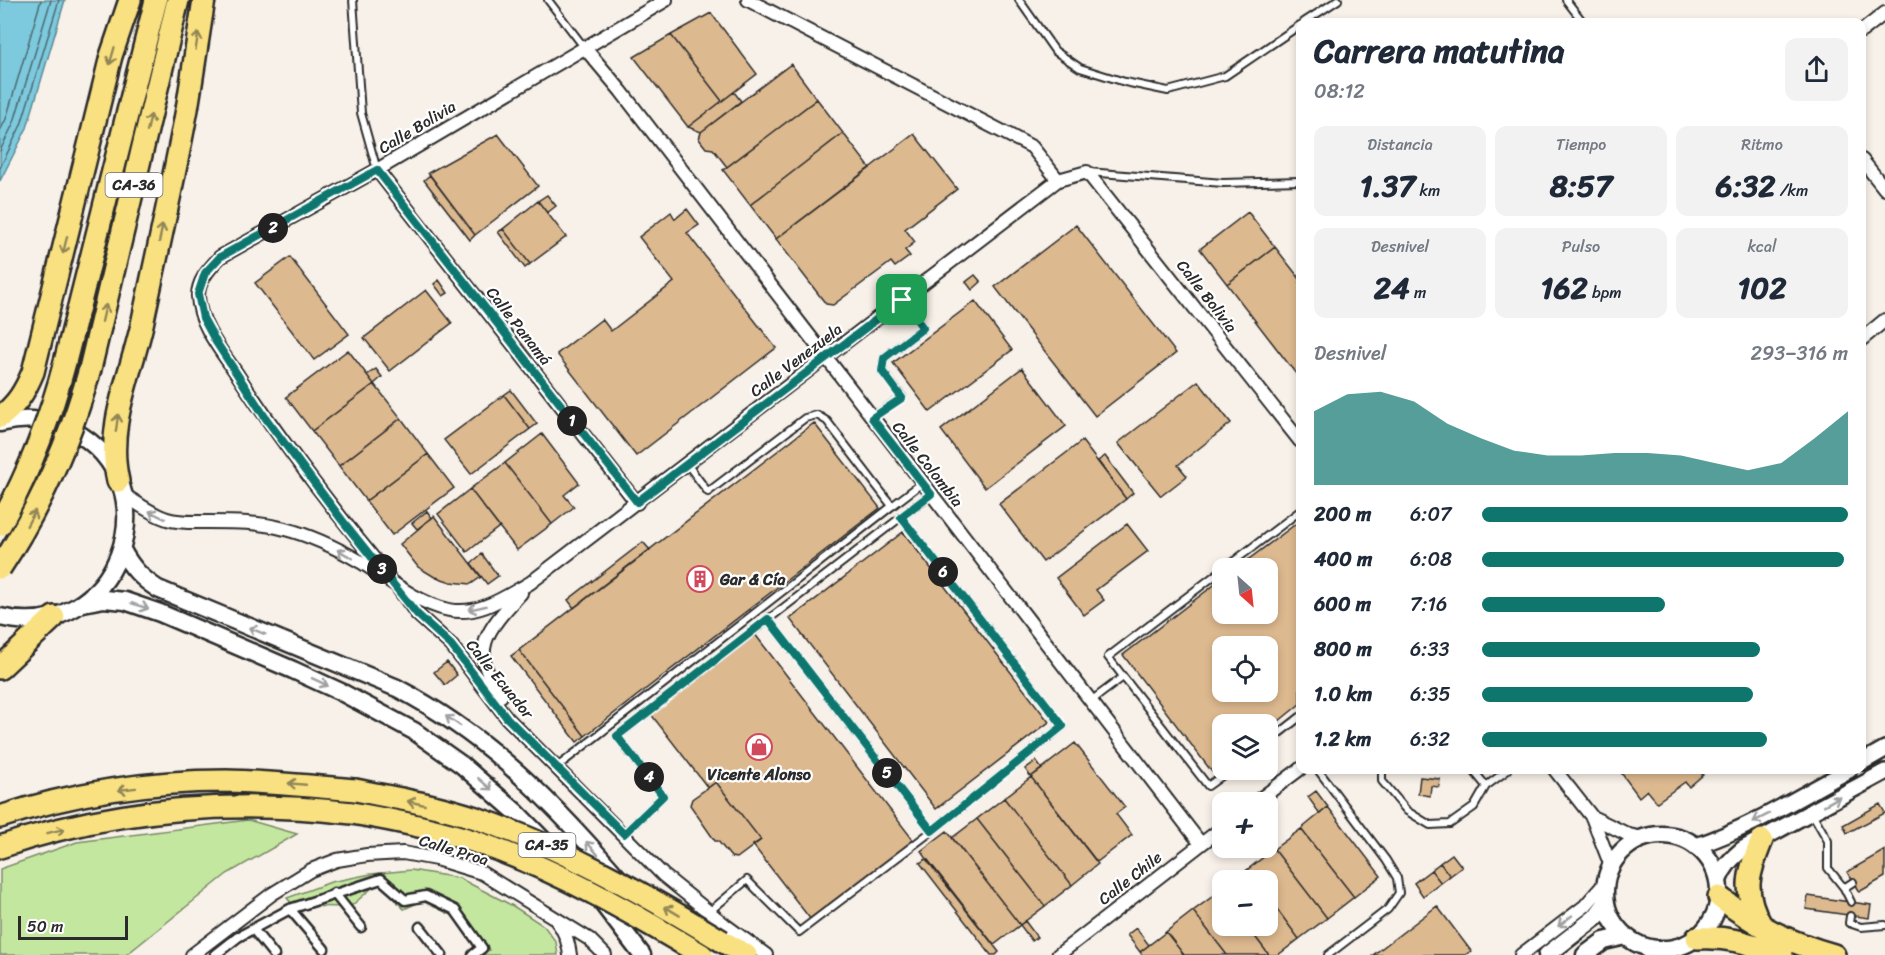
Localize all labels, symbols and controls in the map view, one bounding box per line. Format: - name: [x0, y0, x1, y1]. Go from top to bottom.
- text: Carrera matutina: [1314, 22, 1565, 80]
- one-way arrow: [192, 32, 203, 52]
- button: share: [1785, 38, 1848, 101]
- one-way arrow: [106, 46, 117, 65]
- text: 08:12: [1314, 74, 1365, 109]
- street label: Calle Bolivia: [372, 92, 462, 162]
- one-way arrow: [143, 114, 155, 133]
- text: Distancia: [1367, 130, 1433, 159]
- text: Tiempo: [1556, 130, 1606, 159]
- text: Ritmo: [1741, 130, 1783, 159]
- text: 1.37: [1360, 159, 1415, 213]
- text: 8:57: [1550, 159, 1612, 213]
- text: 6:32: [1716, 159, 1776, 213]
- road number: CA-36: [106, 173, 162, 197]
- text: km: [1415, 176, 1440, 205]
- text: /km: [1776, 176, 1808, 205]
- pin: 2: [258, 213, 288, 243]
- text: 2: [268, 213, 278, 242]
- one-way arrow: [156, 224, 167, 243]
- text: Desnivel: [1371, 232, 1429, 261]
- text: Pulso: [1562, 232, 1600, 261]
- text: kcal: [1747, 232, 1777, 261]
- one-way arrow: [59, 235, 71, 254]
- street label: Calle Bolivia: [1169, 253, 1245, 339]
- text: 24: [1374, 261, 1410, 315]
- text: 162: [1541, 261, 1588, 315]
- text: 102: [1737, 261, 1787, 315]
- pin: [876, 274, 927, 325]
- text: m: [1410, 278, 1426, 307]
- text: bpm: [1588, 278, 1621, 307]
- street label: Calle Panamá: [479, 280, 559, 372]
- icon: arrive: [885, 283, 918, 316]
- one-way arrow: [98, 303, 110, 322]
- street label: Calle Venezuela: [743, 315, 849, 405]
- text: Desnivel: [1314, 336, 1386, 371]
- text: 293–316 m: [1750, 336, 1848, 371]
- pin: 1: [557, 406, 587, 436]
- text: 1: [569, 406, 575, 435]
- one-way arrow: [111, 413, 122, 433]
- street label: Calle Colombia: [885, 414, 971, 514]
- text: 200 m: [1314, 497, 1371, 532]
- text: 6:07: [1410, 497, 1451, 532]
- one-way arrow: [149, 508, 167, 520]
- one-way arrow: [25, 510, 37, 527]
- text: 400 m: [1314, 542, 1372, 577]
- text: 6:08: [1410, 542, 1452, 577]
- one-way arrow: [337, 548, 354, 560]
- pin: 3: [367, 554, 397, 584]
- text: 3: [378, 554, 386, 583]
- pin: 6: [928, 557, 958, 587]
- text: 6: [938, 557, 948, 586]
- north arrow: [1212, 558, 1278, 624]
- map controls: [1212, 558, 1278, 936]
- building icon: Gar & Cía: [685, 564, 715, 594]
- place label: Gar & Cía: [719, 565, 785, 594]
- text: 600 m: [1314, 587, 1371, 622]
- text: 7:16: [1410, 587, 1447, 622]
- one-way arrow: [130, 602, 149, 613]
- one-way arrow: [468, 603, 487, 615]
- one-way arrow: [249, 624, 267, 635]
- text: 800 m: [1314, 632, 1372, 667]
- text: 6:33: [1410, 632, 1449, 667]
- street label: Calle Ecuador: [458, 633, 542, 727]
- button: locate: [1212, 636, 1278, 702]
- one-way arrow: [310, 677, 328, 689]
- text: 1.0 km: [1314, 677, 1372, 712]
- text: 6:35: [1410, 677, 1451, 712]
- button: layers: [1212, 714, 1278, 780]
- one-way arrow: [445, 715, 462, 727]
- text: 1.2 km: [1314, 722, 1371, 757]
- text: 6:32: [1410, 722, 1450, 757]
- shop icon: Vicente Alonso: [744, 732, 774, 762]
- pin: 5: [872, 758, 902, 788]
- text: 5: [882, 758, 892, 787]
- place label: Vicente Alonso: [707, 760, 812, 789]
- pin: 4: [634, 762, 664, 792]
- text: 4: [644, 762, 654, 791]
- one-way arrow: [477, 777, 492, 791]
- one-way arrow: [287, 779, 307, 790]
- one-way arrow: [117, 783, 137, 794]
- button: +: [1212, 792, 1278, 858]
- one-way arrow: [1824, 795, 1841, 807]
- one-way arrow: [407, 796, 426, 808]
- one-way arrow: [1753, 812, 1770, 824]
- one-way arrow: [46, 824, 65, 836]
- street label: Calle Proa: [416, 826, 492, 874]
- road number: CA-35: [518, 833, 576, 857]
- one-way arrow: [585, 840, 599, 855]
- street label: Calle Chile: [1091, 843, 1169, 913]
- button: −: [1212, 870, 1278, 936]
- one-way arrow: [664, 905, 681, 917]
- text: 50 m: [27, 912, 63, 941]
- scale bar: [18, 913, 128, 940]
- one-way arrow: [1558, 915, 1574, 928]

